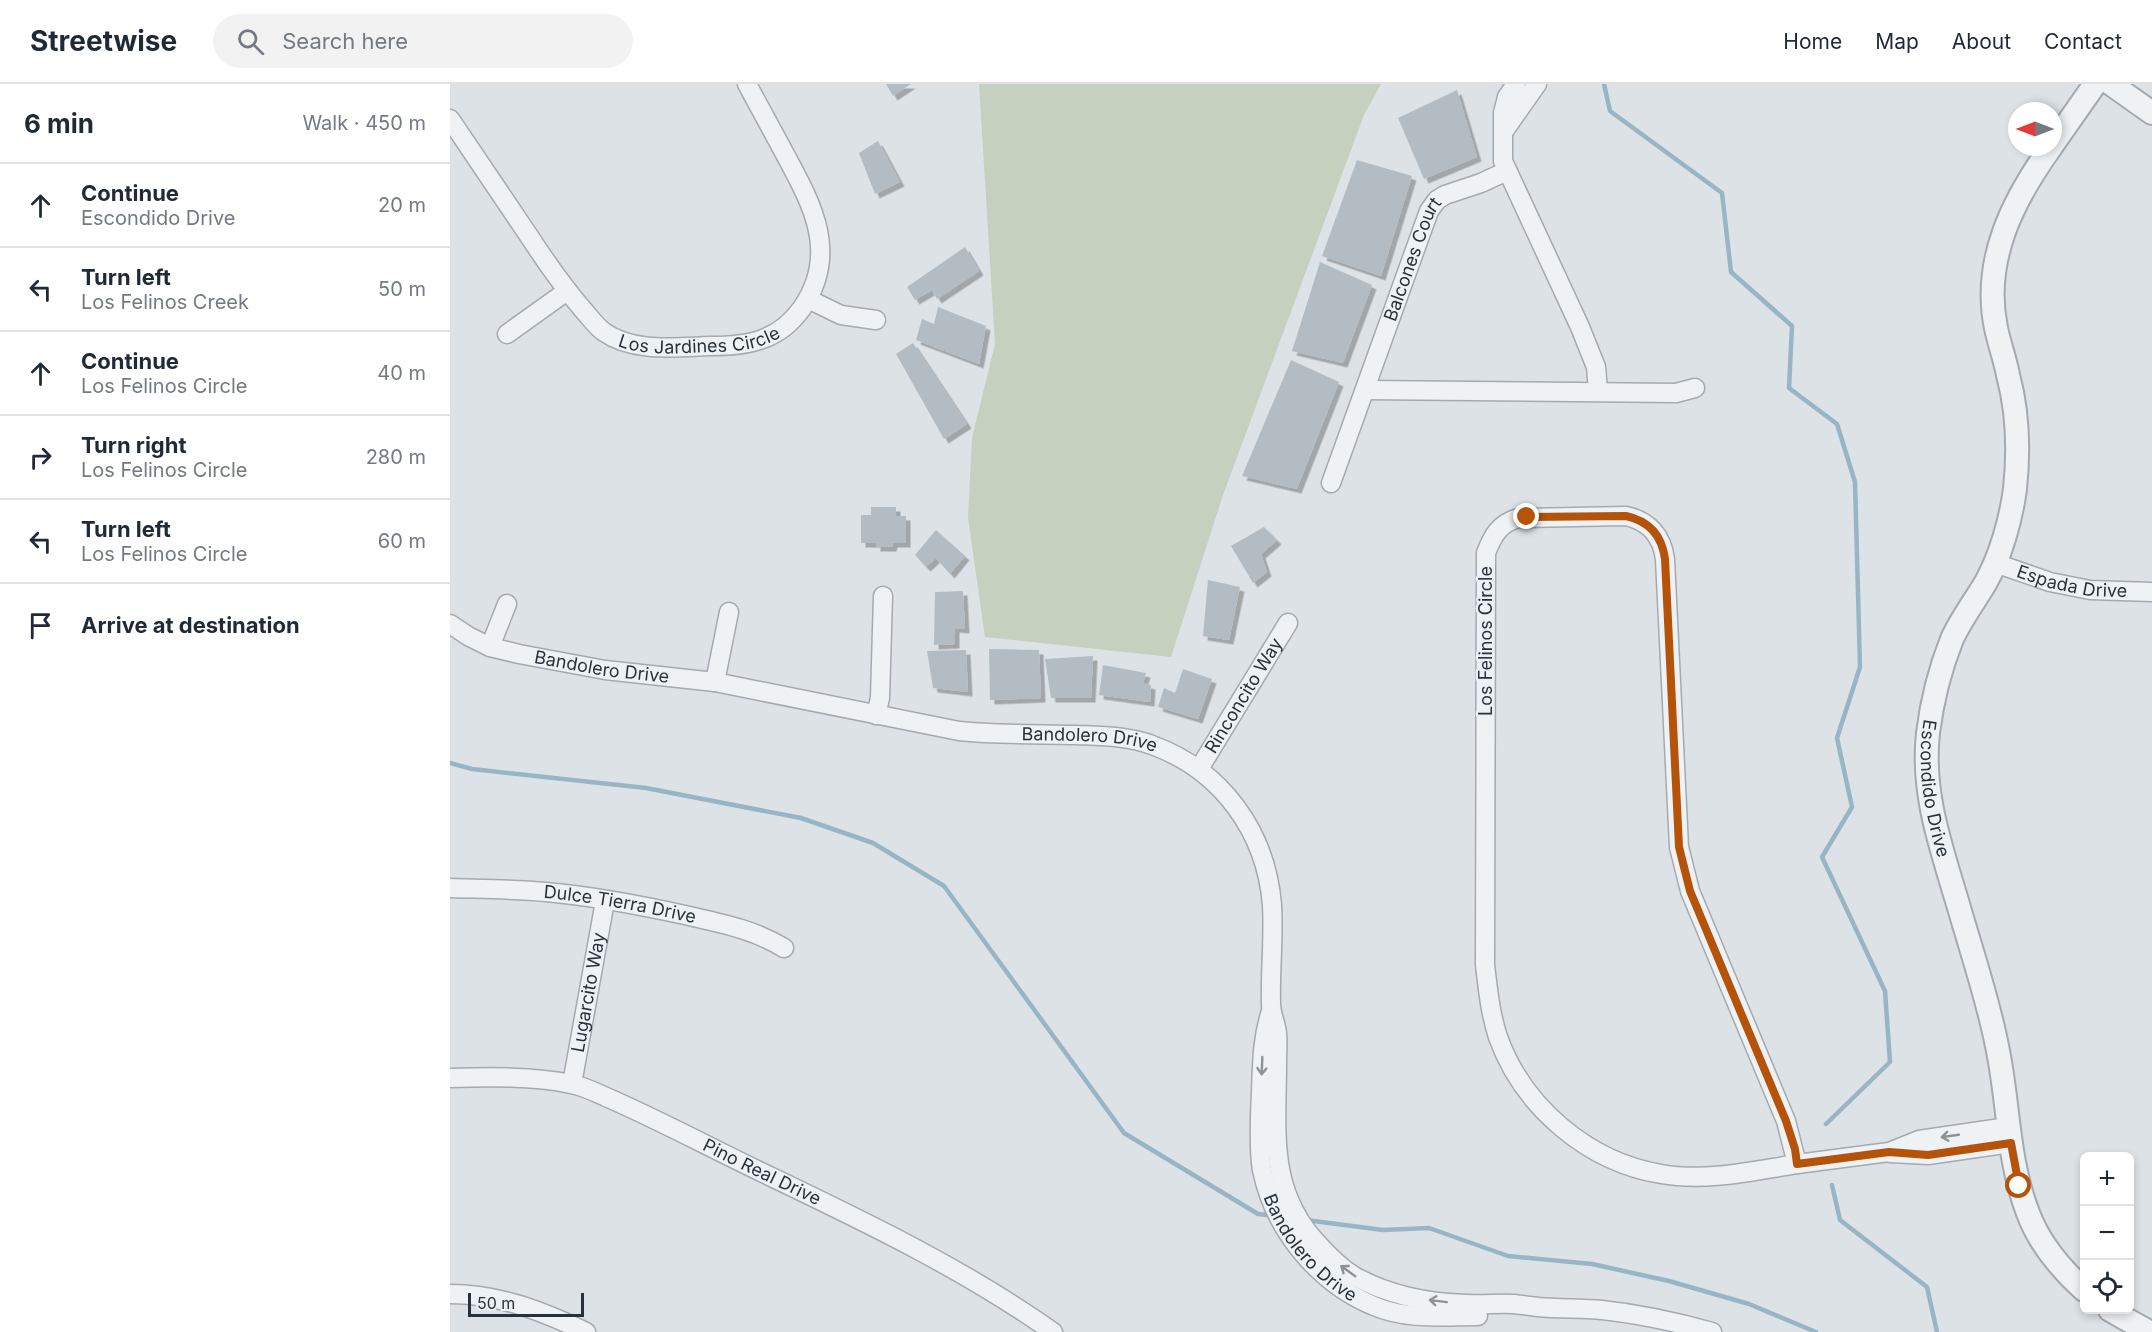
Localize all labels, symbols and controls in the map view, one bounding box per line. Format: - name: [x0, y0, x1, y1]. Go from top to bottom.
- search box: [213, 14, 633, 68]
- text: Streetwise: [30, 24, 177, 58]
- icon: search: [234, 25, 267, 58]
- text: Search here: [282, 28, 408, 54]
- text: Home: [1783, 29, 1842, 54]
- text: Map: [1875, 29, 1919, 54]
- text: About: [1952, 29, 2011, 54]
- text: Contact: [2044, 29, 2122, 54]
- north arrow: [2008, 102, 2062, 156]
- text: 6 min: [24, 108, 94, 139]
- text: Walk · 450 m: [302, 111, 426, 135]
- text: Continue: [81, 180, 179, 206]
- icon: ahead: [24, 189, 57, 222]
- text: 20 m: [378, 193, 426, 217]
- street label: Balcones Court: [1379, 193, 1446, 324]
- text: Escondido Drive: [81, 206, 235, 230]
- text: Turn left: [81, 264, 171, 290]
- icon: left: [24, 273, 57, 306]
- text: 50 m: [378, 277, 426, 301]
- text: Los Felinos Creek: [81, 290, 249, 314]
- street label: Los Jardines Circle: [616, 322, 783, 358]
- text: Continue: [81, 348, 179, 374]
- icon: ahead: [24, 357, 57, 390]
- text: 40 m: [377, 361, 426, 385]
- text: Los Felinos Circle: [81, 374, 247, 398]
- text: Turn right: [81, 432, 187, 458]
- icon: right: [24, 441, 57, 474]
- text: 280 m: [366, 445, 426, 469]
- text: Los Felinos Circle: [81, 458, 247, 482]
- route end: [1513, 503, 1539, 529]
- text: Turn left: [81, 516, 171, 542]
- icon: left: [24, 525, 57, 558]
- text: 60 m: [378, 529, 426, 553]
- text: Los Felinos Circle: [81, 542, 247, 566]
- street label: Espada Drive: [2014, 560, 2128, 601]
- street label: Los Felinos Circle: [1475, 566, 1496, 716]
- icon: arrive: [24, 609, 57, 642]
- text: Arrive at destination: [81, 612, 300, 638]
- street label: Rinconcito Way: [1200, 634, 1286, 757]
- street label: Bandolero Drive: [533, 646, 670, 687]
- street label: Escondido Drive: [1917, 718, 1954, 860]
- street label: Bandolero Drive: [1022, 723, 1161, 756]
- street label: Dulce Tierra Drive: [543, 881, 698, 927]
- street label: Lugarcito Way: [567, 931, 609, 1054]
- one-way arrow: [1256, 1056, 1268, 1076]
- one-way arrow: [1941, 1130, 1961, 1141]
- street label: Pino Real Drive: [700, 1134, 825, 1209]
- map controls: [2080, 1152, 2134, 1314]
- button: +: [2080, 1152, 2134, 1206]
- route start: [2005, 1172, 2031, 1198]
- street label: Bandolero Drive: [1260, 1191, 1361, 1306]
- button: −: [2080, 1206, 2134, 1260]
- button: locate: [2080, 1260, 2134, 1314]
- one-way arrow: [1340, 1265, 1356, 1277]
- scale bar: [468, 1290, 584, 1318]
- text: 50 m: [477, 1293, 515, 1313]
- one-way arrow: [1429, 1295, 1448, 1306]

